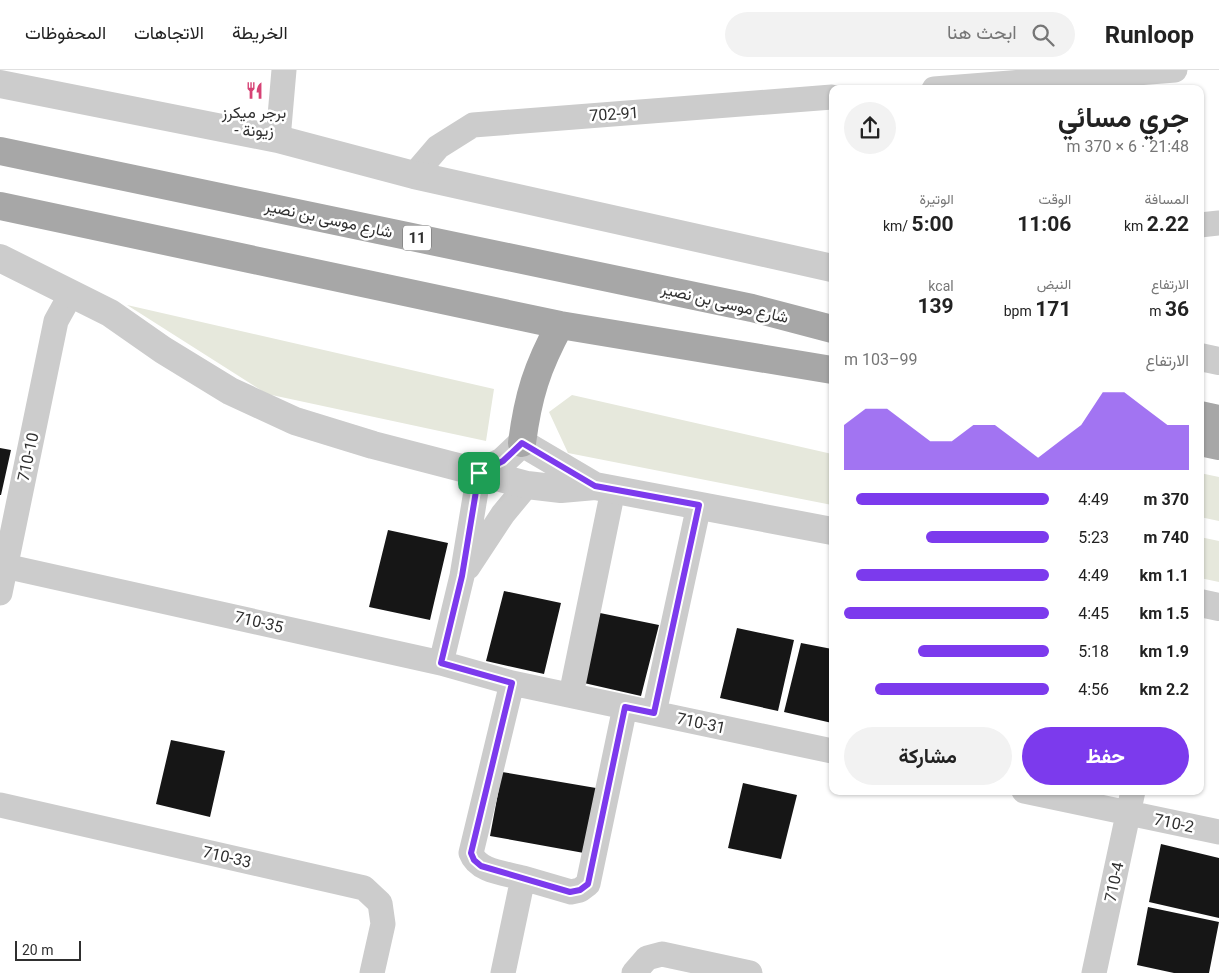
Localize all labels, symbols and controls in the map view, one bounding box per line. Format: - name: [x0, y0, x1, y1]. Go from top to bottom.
- search box: [725, 12, 1075, 57]
- text: ابحث هنا: [947, 21, 1017, 44]
- icon: search: [1029, 21, 1057, 49]
- text: Runloop: [1105, 21, 1194, 49]
- text: المحفوظات: [25, 22, 106, 43]
- text: الاتجاهات: [134, 22, 204, 43]
- text: الخريطة: [232, 22, 288, 43]
- restaurant icon: برجر ميكرز - زيونة: [244, 81, 264, 101]
- text: جري مسائي: [1058, 101, 1189, 134]
- button: share: [844, 102, 896, 154]
- place label: برجر ميكرز - زيونة: [221, 103, 286, 141]
- street label: 702-91: [589, 103, 639, 125]
- text: 21:48 · 6 × 370 m: [1067, 137, 1189, 156]
- text: الوتيرة: [919, 191, 954, 207]
- text: الوقت: [1038, 191, 1071, 207]
- text: المسافة: [1145, 191, 1189, 207]
- street label: شارع موسى بن نصير: [262, 196, 394, 244]
- text: 5:00: [912, 212, 954, 236]
- text: 11:06: [1017, 212, 1071, 236]
- text: 2.22: [1147, 212, 1189, 236]
- text: /km: [883, 218, 912, 234]
- text: km: [1124, 218, 1147, 234]
- road number: 11: [403, 226, 431, 250]
- text: النبض: [1037, 276, 1071, 292]
- text: الارتفاع: [1151, 276, 1189, 292]
- text: kcal: [928, 278, 954, 294]
- street label: شارع موسى بن نصير: [658, 279, 790, 329]
- text: 139: [918, 294, 954, 318]
- text: 171: [1035, 297, 1071, 321]
- text: 36: [1165, 297, 1189, 321]
- text: bpm: [1004, 303, 1035, 319]
- text: m: [1149, 303, 1165, 319]
- text: 99–103 m: [844, 350, 917, 369]
- text: الارتفاع: [1146, 351, 1189, 370]
- street label: 710-10: [14, 431, 42, 483]
- pin: [458, 452, 500, 494]
- icon: arrive: [465, 459, 493, 487]
- text: 4:49: [1078, 490, 1109, 509]
- text: 370 m: [1144, 490, 1189, 509]
- text: 5:23: [1078, 528, 1109, 547]
- text: 740 m: [1144, 528, 1189, 547]
- text: 4:49: [1078, 566, 1109, 585]
- text: 1.1 km: [1140, 566, 1189, 585]
- text: 4:45: [1078, 604, 1109, 623]
- text: 1.5 km: [1140, 604, 1189, 623]
- street label: 710-35: [233, 607, 285, 637]
- text: 5:18: [1078, 642, 1109, 661]
- text: 1.9 km: [1140, 642, 1189, 661]
- text: 4:56: [1078, 680, 1109, 699]
- text: 2.2 km: [1140, 680, 1189, 699]
- street label: 710-31: [675, 709, 727, 737]
- button: مشاركة: [844, 727, 1012, 785]
- button: حفظ: [1022, 727, 1189, 785]
- street label: 710-2: [1152, 810, 1196, 836]
- street label: 710-33: [201, 842, 253, 872]
- street label: 710-4: [1101, 860, 1127, 904]
- scale bar: [15, 938, 81, 961]
- text: 20 m: [22, 942, 54, 958]

